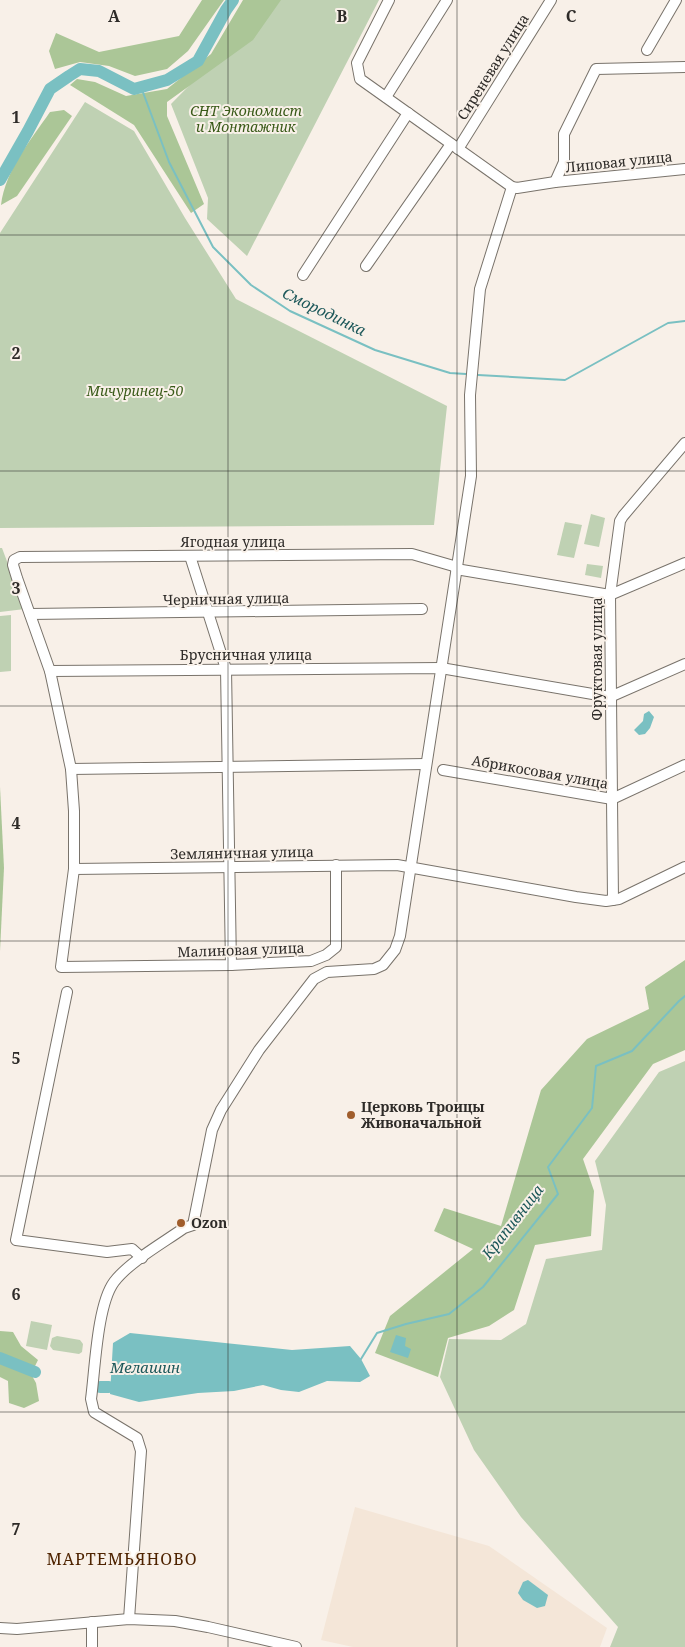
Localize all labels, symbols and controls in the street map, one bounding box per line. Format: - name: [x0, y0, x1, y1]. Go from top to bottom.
- text: A: [108, 5, 121, 27]
- text: B: [337, 5, 348, 27]
- text: C: [566, 5, 577, 27]
- street label: Сиреневая улица: [452, 10, 533, 123]
- park label: СНТ Экономист и Монтажник: [190, 101, 302, 136]
- text: 1: [11, 106, 21, 128]
- street label: Липовая улица: [564, 146, 673, 177]
- water label: Смородинка: [279, 282, 370, 340]
- text: 2: [11, 342, 21, 364]
- park label: Мичуринец-50: [86, 381, 184, 400]
- street label: Ягодная улица: [180, 532, 285, 551]
- text: 3: [11, 577, 21, 599]
- street label: Черничная улица: [162, 588, 290, 609]
- street label: Фруктовая улица: [587, 597, 606, 721]
- street label: Брусничная улица: [180, 645, 312, 664]
- street label: Абрикосовая улица: [470, 750, 610, 793]
- text: 4: [11, 812, 21, 834]
- street label: Земляничная улица: [170, 842, 314, 863]
- street label: Малиновая улица: [177, 938, 305, 961]
- text: 5: [11, 1047, 21, 1069]
- place label: Церковь Троицы Живоначальной: [361, 1097, 485, 1132]
- marker: Церковь Троицы Живоначальной: [345, 1109, 357, 1121]
- water label: Крапивница: [476, 1180, 548, 1263]
- place label: Ozon: [191, 1213, 227, 1232]
- marker: Ozon: [175, 1217, 187, 1229]
- text: 6: [11, 1283, 21, 1305]
- water label: Мелашин: [109, 1357, 180, 1377]
- text: 7: [11, 1518, 21, 1540]
- district label: МАРТЕМЬЯНОВО: [47, 1548, 197, 1570]

